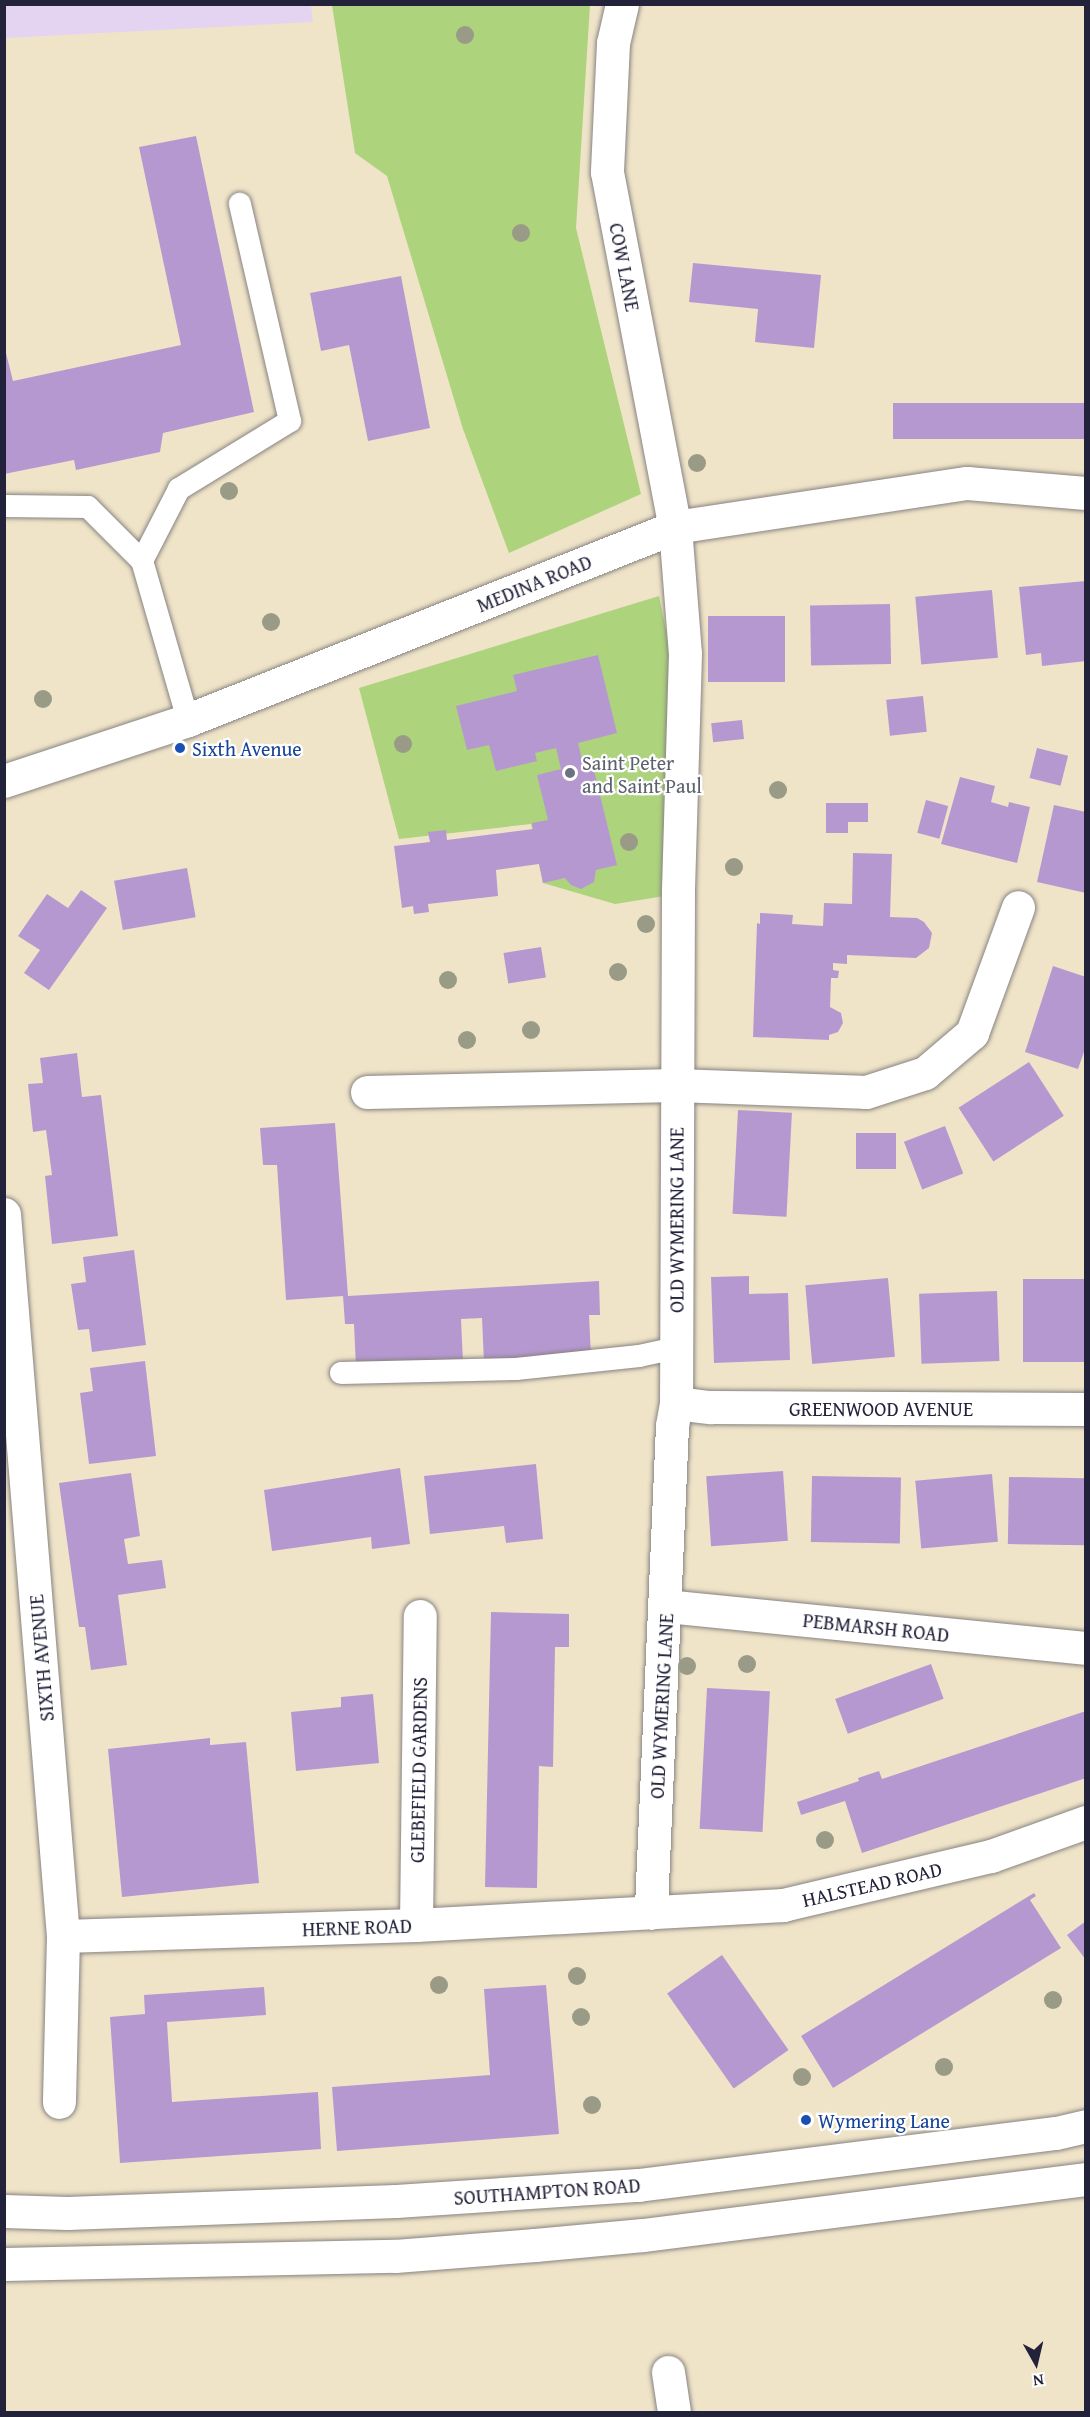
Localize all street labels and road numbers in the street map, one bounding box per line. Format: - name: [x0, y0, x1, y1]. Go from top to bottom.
- street label: COW LANE: [605, 221, 645, 313]
- street label: MEDINA ROAD: [473, 549, 595, 617]
- street label: OLD WYMERING LANE: [664, 1127, 688, 1313]
- street label: GREENWOOD AVENUE: [789, 1396, 973, 1420]
- street label: SIXTH AVENUE: [23, 1594, 59, 1722]
- street label: PEBMARSH ROAD: [802, 1607, 950, 1647]
- street label: OLD WYMERING LANE: [644, 1613, 678, 1799]
- street label: GLEBEFIELD GARDENS: [404, 1677, 432, 1863]
- street label: HALSTEAD ROAD: [800, 1856, 944, 1912]
- street label: HERNE ROAD: [302, 1913, 412, 1941]
- street label: SOUTHAMPTON ROAD: [453, 2173, 641, 2209]

